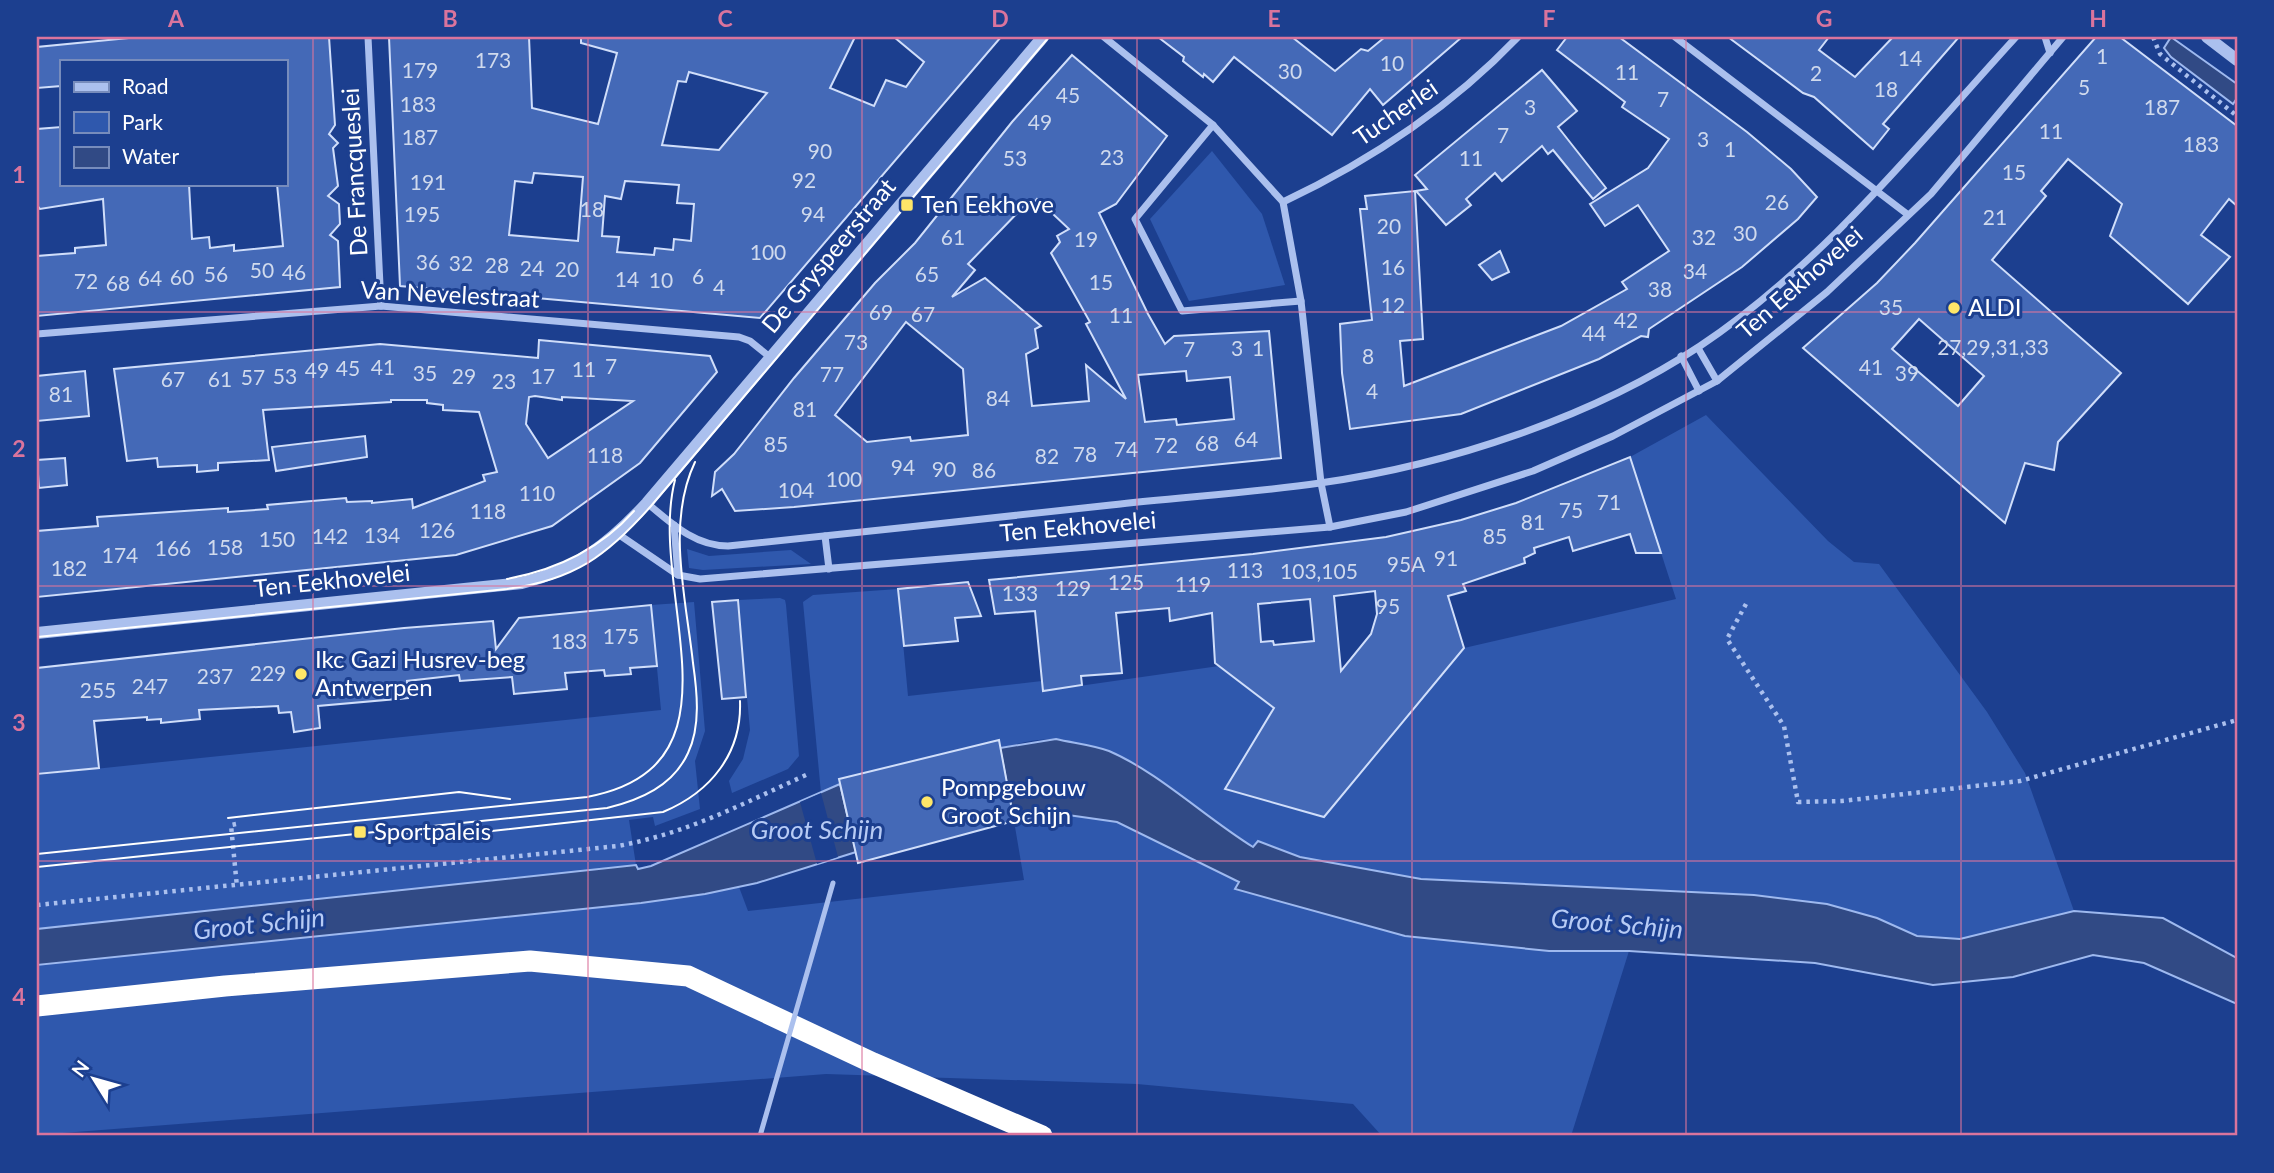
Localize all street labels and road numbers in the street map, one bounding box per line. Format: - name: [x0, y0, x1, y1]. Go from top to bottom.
- street label: Tucherlei: [1348, 73, 1443, 151]
- street label: De Francqueslei: [335, 87, 372, 257]
- street label: De Gryspeerstraat: [755, 172, 901, 338]
- street label: Ten Eekhovelei: [1730, 219, 1868, 344]
- street label: Van Nevelestraat: [360, 274, 541, 313]
- street label: Ten Eekhovelei: [998, 504, 1157, 547]
- street label: Ten Eekhovelei: [252, 557, 411, 602]

